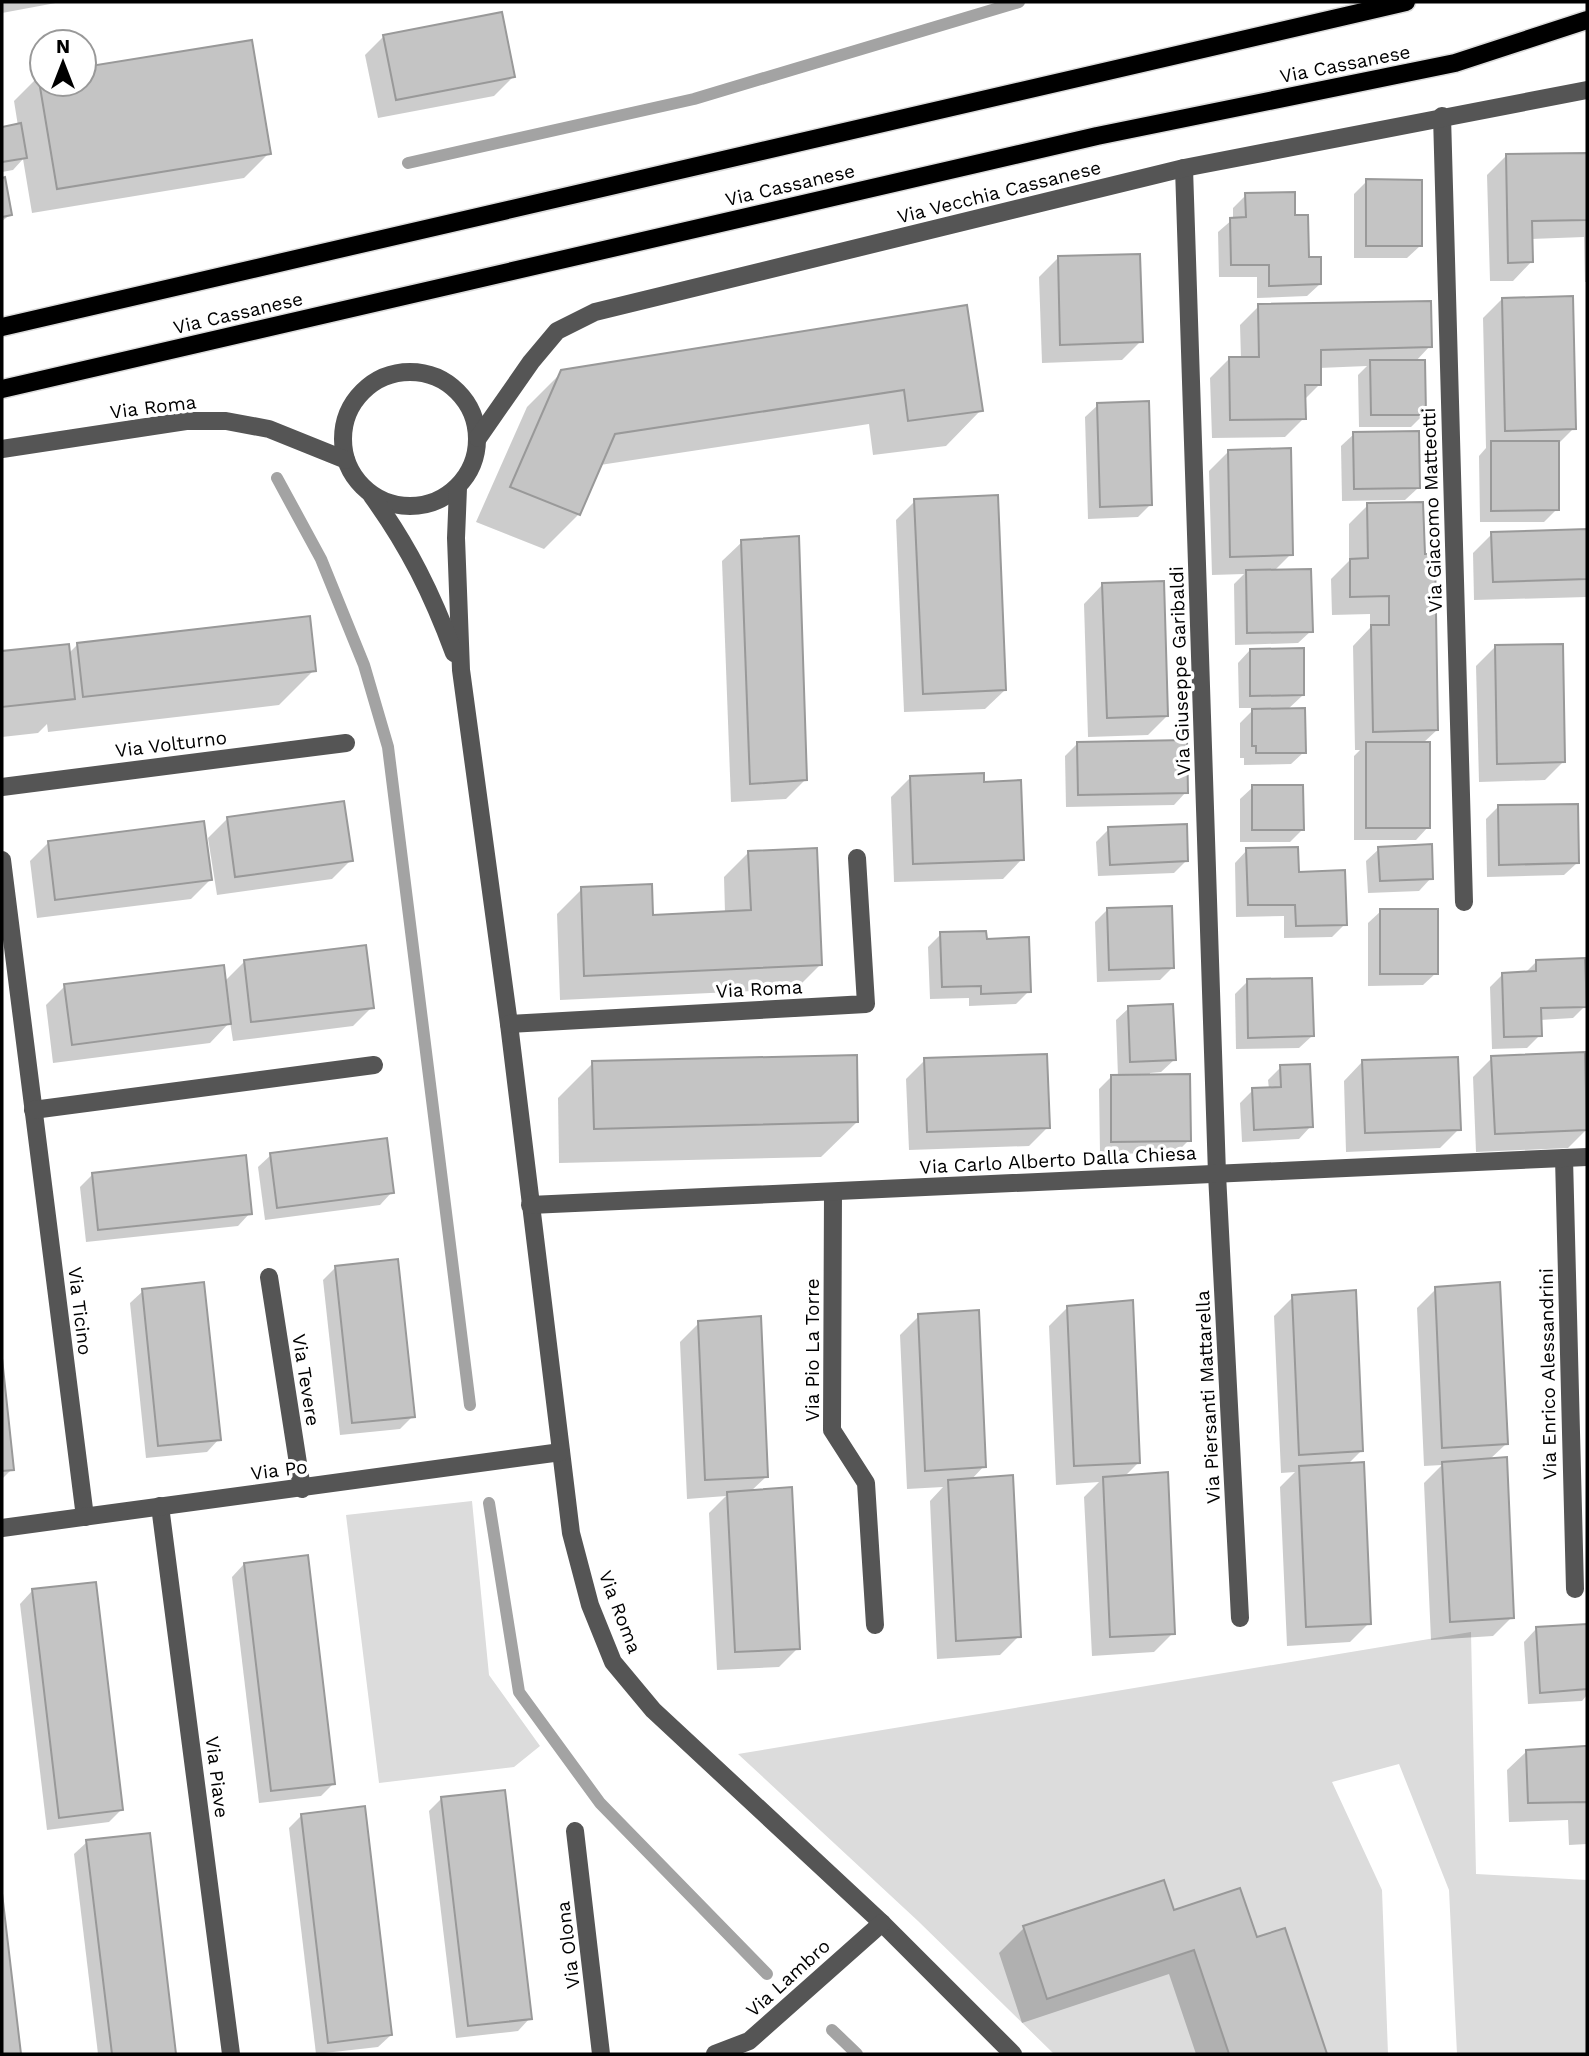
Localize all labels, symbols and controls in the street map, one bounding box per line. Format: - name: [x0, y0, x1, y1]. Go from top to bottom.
- north arrow: [28, 28, 98, 98]
- text: N: [56, 35, 70, 58]
- street label: Via Cassanese: [1278, 40, 1412, 88]
- street label: Via Vecchia Cassanese: [895, 156, 1103, 228]
- street label: Via Cassanese: [723, 159, 857, 211]
- street label: Via Cassanese: [171, 287, 305, 339]
- street label: Via Roma: [109, 390, 198, 424]
- street label: Via Giacomo Matteotti: [1417, 407, 1447, 613]
- street label: Via Giuseppe Garibaldi: [1165, 566, 1195, 776]
- street label: Via Volturno: [114, 726, 228, 762]
- street label: Via Roma: [715, 975, 803, 1003]
- street label: Via Carlo Alberto Dalla Chiesa: [919, 1141, 1197, 1179]
- street label: Via Ticino: [63, 1266, 97, 1356]
- street label: Via Enrico Alessandrini: [1535, 1268, 1561, 1480]
- street label: Via Pio La Torre: [801, 1278, 824, 1422]
- street label: Via Piersanti Mattarella: [1191, 1289, 1225, 1504]
- street label: Via Tevere: [287, 1332, 325, 1428]
- street label: Via Po: [249, 1455, 309, 1485]
- street label: Via Roma: [594, 1567, 646, 1657]
- street label: Via Piave: [201, 1735, 233, 1819]
- street label: Via Olona: [551, 1900, 585, 1990]
- street label: Via Lambro: [741, 1934, 835, 2022]

